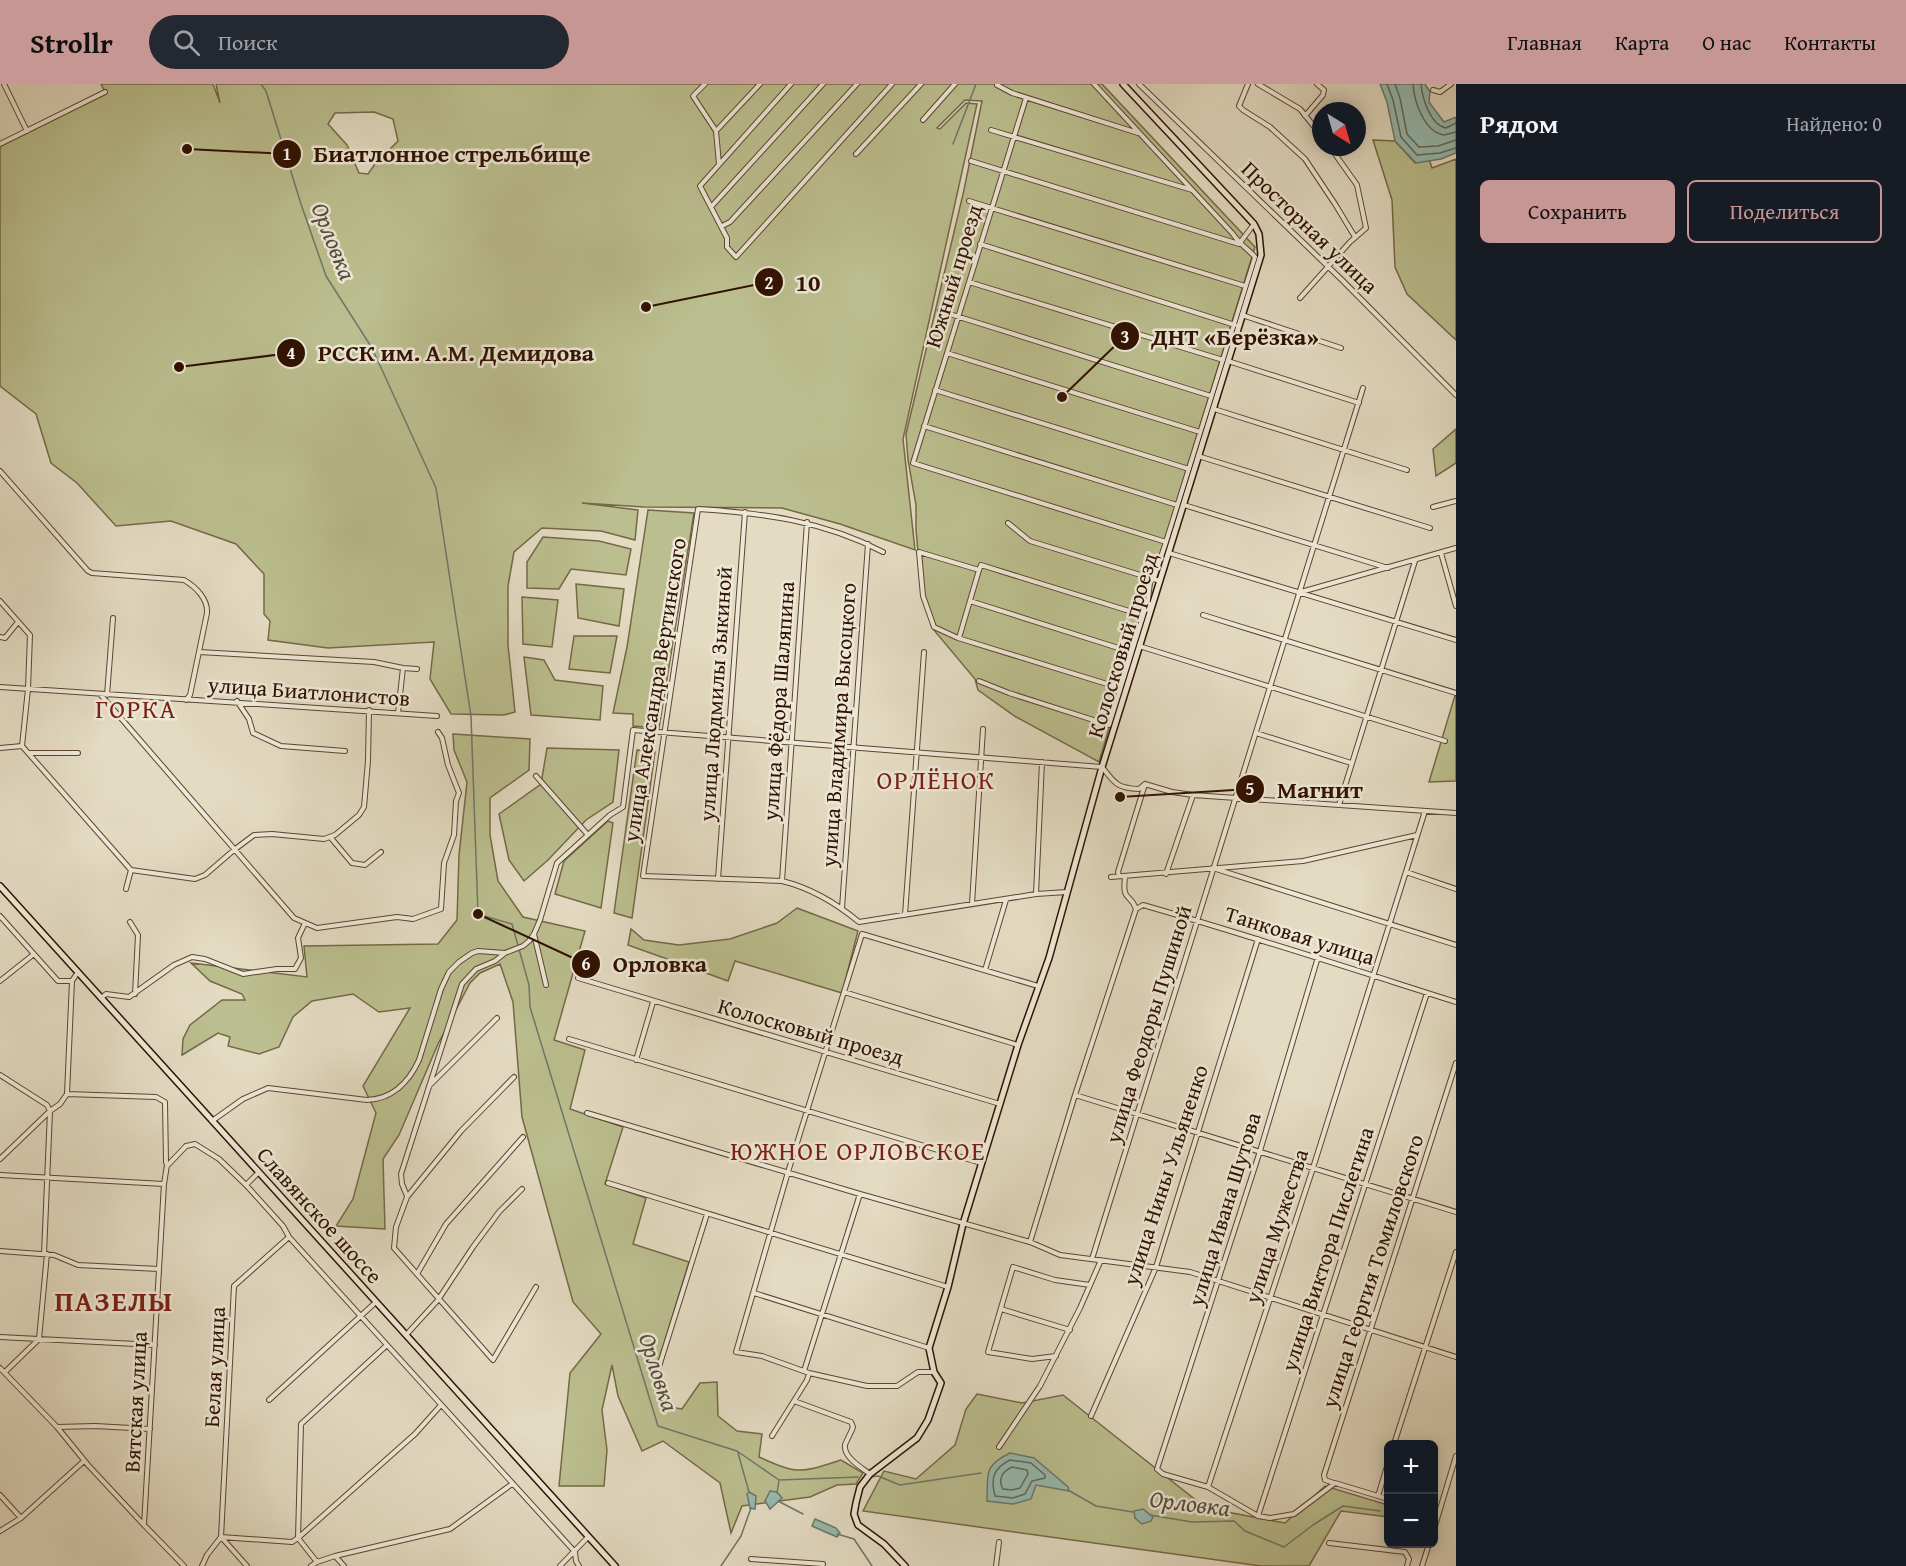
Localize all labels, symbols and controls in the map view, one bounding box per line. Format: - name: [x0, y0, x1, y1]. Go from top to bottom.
- search box: [149, 15, 569, 69]
- text: Strollr: [30, 22, 113, 63]
- icon: search: [170, 26, 203, 59]
- text: Поиск: [218, 26, 278, 58]
- text: Главная: [1507, 27, 1582, 58]
- text: Карта: [1615, 27, 1669, 58]
- text: О нас: [1702, 27, 1751, 58]
- text: Контакты: [1784, 27, 1876, 58]
- north arrow: [1312, 102, 1366, 156]
- text: Рядом: [1480, 104, 1558, 143]
- text: Найдено: 0: [1786, 109, 1882, 138]
- callout: Биатлонное стрельбище: [272, 133, 603, 175]
- text: Биатлонное стрельбище: [313, 136, 591, 171]
- text: 1: [282, 140, 292, 167]
- street label: Просторная улица: [1234, 153, 1386, 301]
- button: Сохранить: [1480, 180, 1675, 243]
- button: Поделиться: [1687, 180, 1882, 243]
- water label: Орловка: [303, 197, 365, 285]
- street label: Южный проезд: [916, 200, 990, 352]
- callout: 10: [754, 261, 832, 303]
- text: 10: [796, 265, 820, 300]
- text: 2: [764, 269, 774, 296]
- callout: ДНТ «Берёзка»: [1110, 315, 1331, 357]
- text: ДНТ «Берёзка»: [1150, 319, 1319, 354]
- text: 3: [1120, 323, 1130, 350]
- callout: РССК им. А.М. Демидова: [276, 332, 606, 374]
- text: РССК им. А.М. Демидова: [318, 335, 595, 370]
- text: 4: [286, 339, 296, 366]
- street label: улица Александра Вертинского: [614, 535, 694, 846]
- street label: Колосковый проезд: [1079, 548, 1165, 741]
- street label: улица Людмилы Зыкиной: [690, 565, 740, 824]
- street label: улица Фёдора Шаляпина: [754, 580, 802, 823]
- street label: улица Владимира Высоцкого: [812, 582, 864, 869]
- street label: улица Биатлонистов: [206, 668, 411, 714]
- district label: ГОРКА: [95, 689, 177, 728]
- district label: ОРЛЁНОК: [877, 760, 995, 799]
- callout: Магнит: [1235, 768, 1375, 810]
- text: Магнит: [1277, 772, 1363, 807]
- text: 5: [1245, 775, 1255, 802]
- street label: Танковая улица: [1221, 897, 1379, 973]
- street label: улица Феодоры Пушиной: [1096, 901, 1199, 1148]
- callout: Орловка: [571, 943, 719, 985]
- text: Орловка: [613, 946, 708, 981]
- text: 6: [581, 950, 591, 977]
- street label: Колосковый проезд: [714, 989, 908, 1073]
- street label: улица Нины Ульяненко: [1114, 1060, 1216, 1291]
- street label: улица Ивана Шутова: [1179, 1108, 1269, 1311]
- street label: улица Виктора Пислегина: [1272, 1122, 1382, 1376]
- street label: улица Георгия Томиловского: [1312, 1130, 1431, 1413]
- district label: ЮЖНОЕ ОРЛОВСКОЕ: [730, 1131, 986, 1170]
- street label: Славянское шоссе: [250, 1139, 390, 1291]
- street label: улица Мужества: [1236, 1144, 1316, 1308]
- district label: ПАЗЕЛЫ: [55, 1280, 173, 1321]
- street label: Белая улица: [195, 1305, 233, 1428]
- water label: Орловка: [630, 1328, 688, 1416]
- street label: Вятская улица: [115, 1330, 155, 1473]
- map controls: [1384, 1440, 1438, 1548]
- button: +: [1384, 1440, 1438, 1494]
- water label: Орловка: [1148, 1481, 1232, 1525]
- button: −: [1384, 1494, 1438, 1548]

